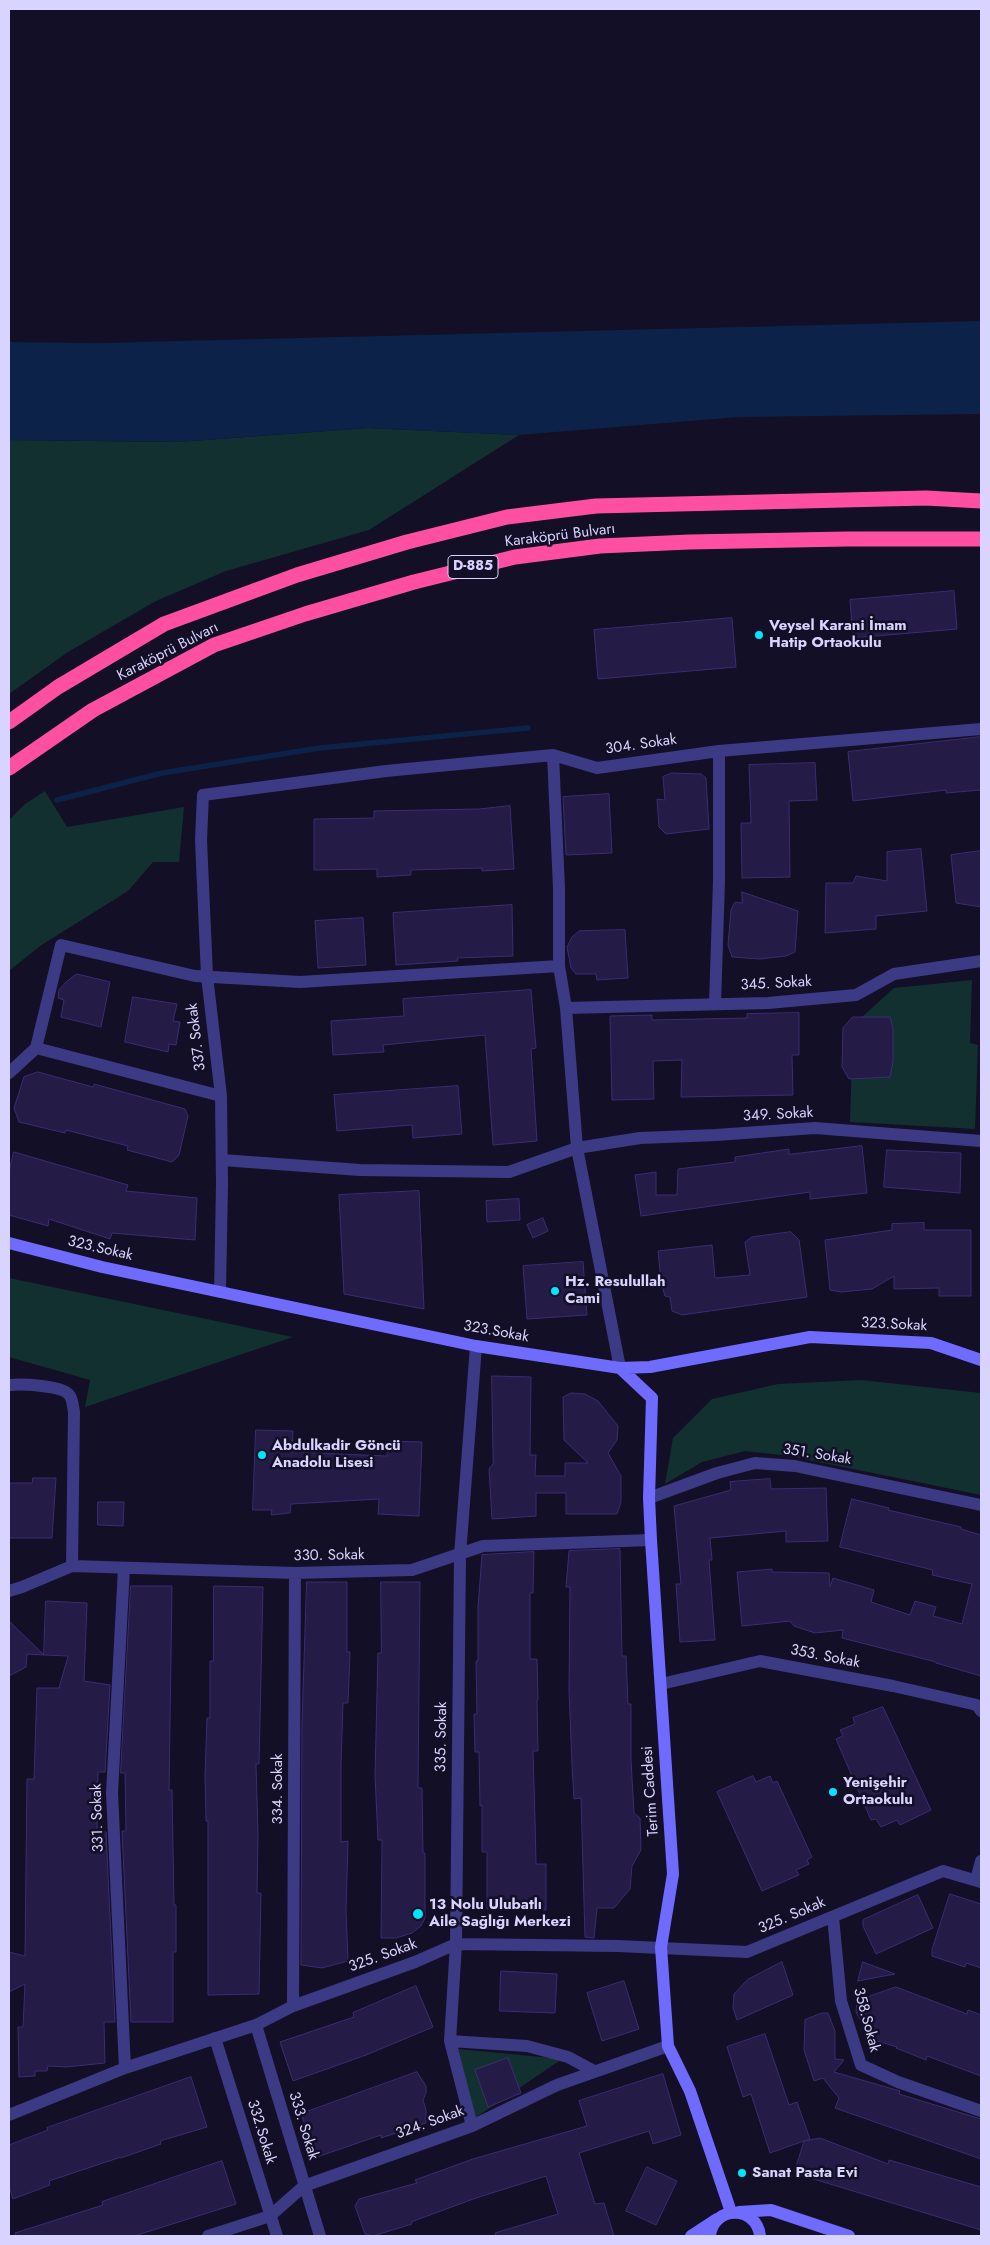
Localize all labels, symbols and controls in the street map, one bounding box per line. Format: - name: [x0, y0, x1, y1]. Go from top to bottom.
- street label: Karaköprü Bulvarı: [504, 520, 616, 552]
- road number: D-885: [448, 556, 498, 578]
- place label: Veysel Karani İmam Hatip Ortaokulu: [769, 617, 907, 652]
- street label: Karaköprü Bulvarı: [114, 619, 222, 685]
- marker: Veysel Karani İmam Hatip Ortaokulu: [753, 629, 765, 641]
- street label: 304. Sokak: [604, 731, 678, 759]
- street label: 345. Sokak: [740, 973, 812, 995]
- street label: 337. Sokak: [184, 1002, 210, 1072]
- street label: 349. Sokak: [742, 1104, 814, 1126]
- street label: 323.Sokak: [66, 1233, 134, 1265]
- place label: Hz. Resulullah Cami: [565, 1273, 666, 1308]
- marker: Hz. Resulullah Cami: [549, 1285, 561, 1297]
- street label: 323.Sokak: [861, 1314, 927, 1336]
- street label: 323.Sokak: [462, 1317, 530, 1347]
- place label: Abdulkadir Göncü Anadolu Lisesi: [272, 1437, 401, 1472]
- street label: 351. Sokak: [781, 1441, 853, 1469]
- marker: Abdulkadir Göncü Anadolu Lisesi: [256, 1449, 268, 1461]
- street label: 330. Sokak: [293, 1546, 365, 1566]
- street label: 353. Sokak: [789, 1641, 861, 1673]
- street label: 335. Sokak: [432, 1702, 452, 1772]
- street label: Terim Caddesi: [639, 1745, 663, 1837]
- street label: 334. Sokak: [269, 1754, 287, 1824]
- place label: Yenişehir Ortaokulu: [843, 1774, 913, 1809]
- street label: 331. Sokak: [88, 1783, 108, 1853]
- marker: Yenişehir Ortaokulu: [827, 1786, 839, 1798]
- street label: 325. Sokak: [756, 1894, 828, 1938]
- place label: 13 Nolu Ulubatlı Aile Sağlığı Merkezi: [429, 1896, 571, 1931]
- marker: 13 Nolu Ulubatlı Aile Sağlığı Merkezi: [411, 1907, 425, 1921]
- street label: 325. Sokak: [347, 1935, 419, 1977]
- street label: 358.Sokak: [849, 1986, 883, 2054]
- street label: 333. Sokak: [284, 2090, 322, 2162]
- street label: 332.Sokak: [243, 2098, 279, 2166]
- street label: 324. Sokak: [393, 2102, 467, 2144]
- place label: Sanat Pasta Evi: [752, 2164, 858, 2182]
- marker: Sanat Pasta Evi: [736, 2167, 748, 2179]

